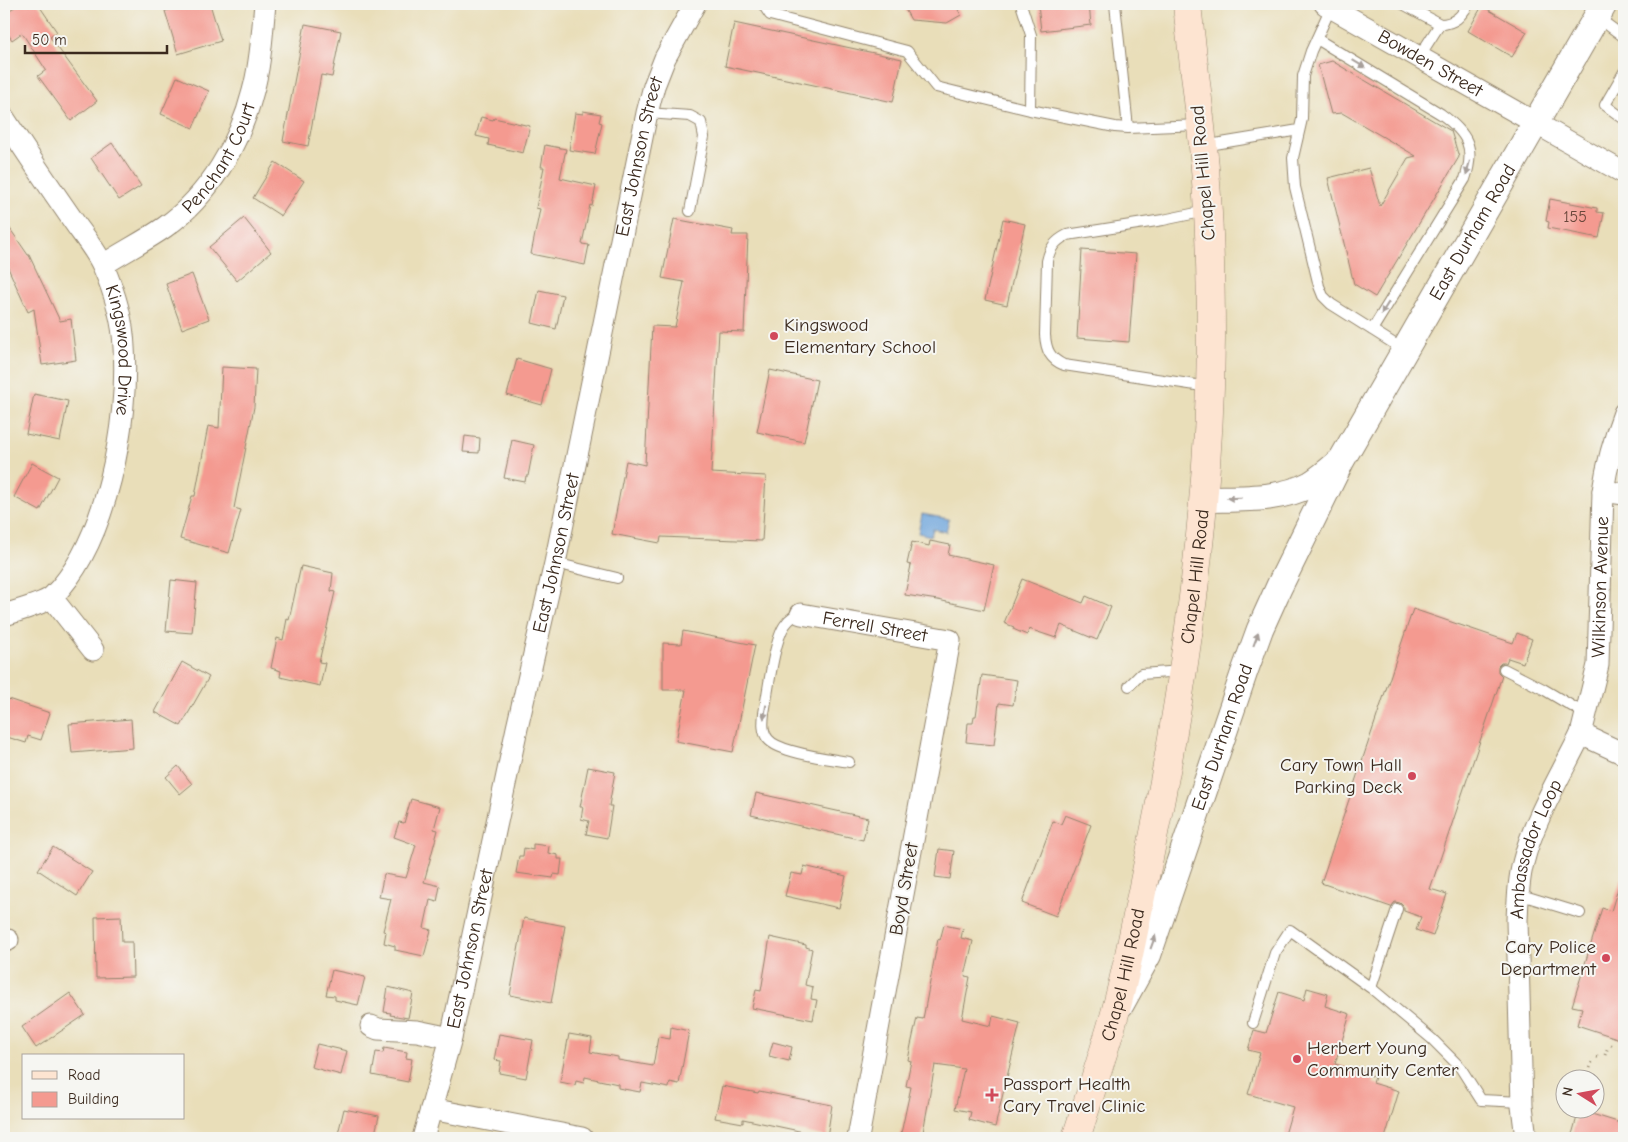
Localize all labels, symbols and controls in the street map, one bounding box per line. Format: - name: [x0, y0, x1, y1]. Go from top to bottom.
- scale bar: [25, 22, 168, 54]
- street label: Bowden Street: [1374, 25, 1487, 102]
- text: 50 m: [32, 31, 67, 49]
- one-way arrow: [1352, 60, 1365, 69]
- street label: East Johnson Street: [611, 73, 668, 239]
- street label: Penchant Court: [178, 100, 260, 218]
- street label: Chapel Hill Road: [1186, 105, 1220, 241]
- street label: East Durham Road: [1425, 160, 1520, 304]
- one-way arrow: [1464, 161, 1472, 176]
- house number: 155: [1563, 208, 1587, 226]
- street label: Kingswood Drive: [100, 282, 136, 417]
- one-way arrow: [1381, 301, 1390, 314]
- place label: Kingswood Elementary School: [784, 314, 936, 358]
- marker: Kingswood Elementary School: [768, 330, 780, 342]
- street label: East Johnson Street: [528, 471, 584, 635]
- one-way arrow: [1226, 494, 1242, 502]
- street label: Chapel Hill Road: [1176, 508, 1214, 645]
- street label: Wilkinson Avenue: [1587, 516, 1613, 658]
- street label: Ferrell Street: [821, 607, 930, 647]
- one-way arrow: [1252, 631, 1260, 646]
- street label: East Durham Road: [1187, 661, 1257, 813]
- one-way arrow: [760, 704, 768, 720]
- place label: Cary Town Hall Parking Deck: [1280, 754, 1403, 798]
- marker: Cary Town Hall Parking Deck: [1406, 770, 1418, 782]
- street label: Ambassador Loop: [1506, 776, 1567, 920]
- street label: Boyd Street: [885, 840, 923, 937]
- street label: East Johnson Street: [442, 866, 498, 1031]
- street label: Chapel Hill Road: [1096, 907, 1149, 1044]
- one-way arrow: [1149, 934, 1157, 949]
- place label: Cary Police Department: [1500, 936, 1597, 980]
- marker: Cary Police Department: [1600, 952, 1612, 964]
- place label: Herbert Young Community Center: [1307, 1037, 1459, 1081]
- marker: Herbert Young Community Center: [1291, 1053, 1303, 1065]
- legend: [22, 1054, 185, 1120]
- text: Road: [68, 1066, 100, 1084]
- north arrow: [1556, 1070, 1606, 1120]
- place label: Passport Health Cary Travel Clinic: [1003, 1073, 1145, 1117]
- text: N: [1559, 1086, 1577, 1098]
- marker: Passport Health Cary Travel Clinic: [985, 1088, 999, 1102]
- text: Building: [68, 1090, 119, 1108]

